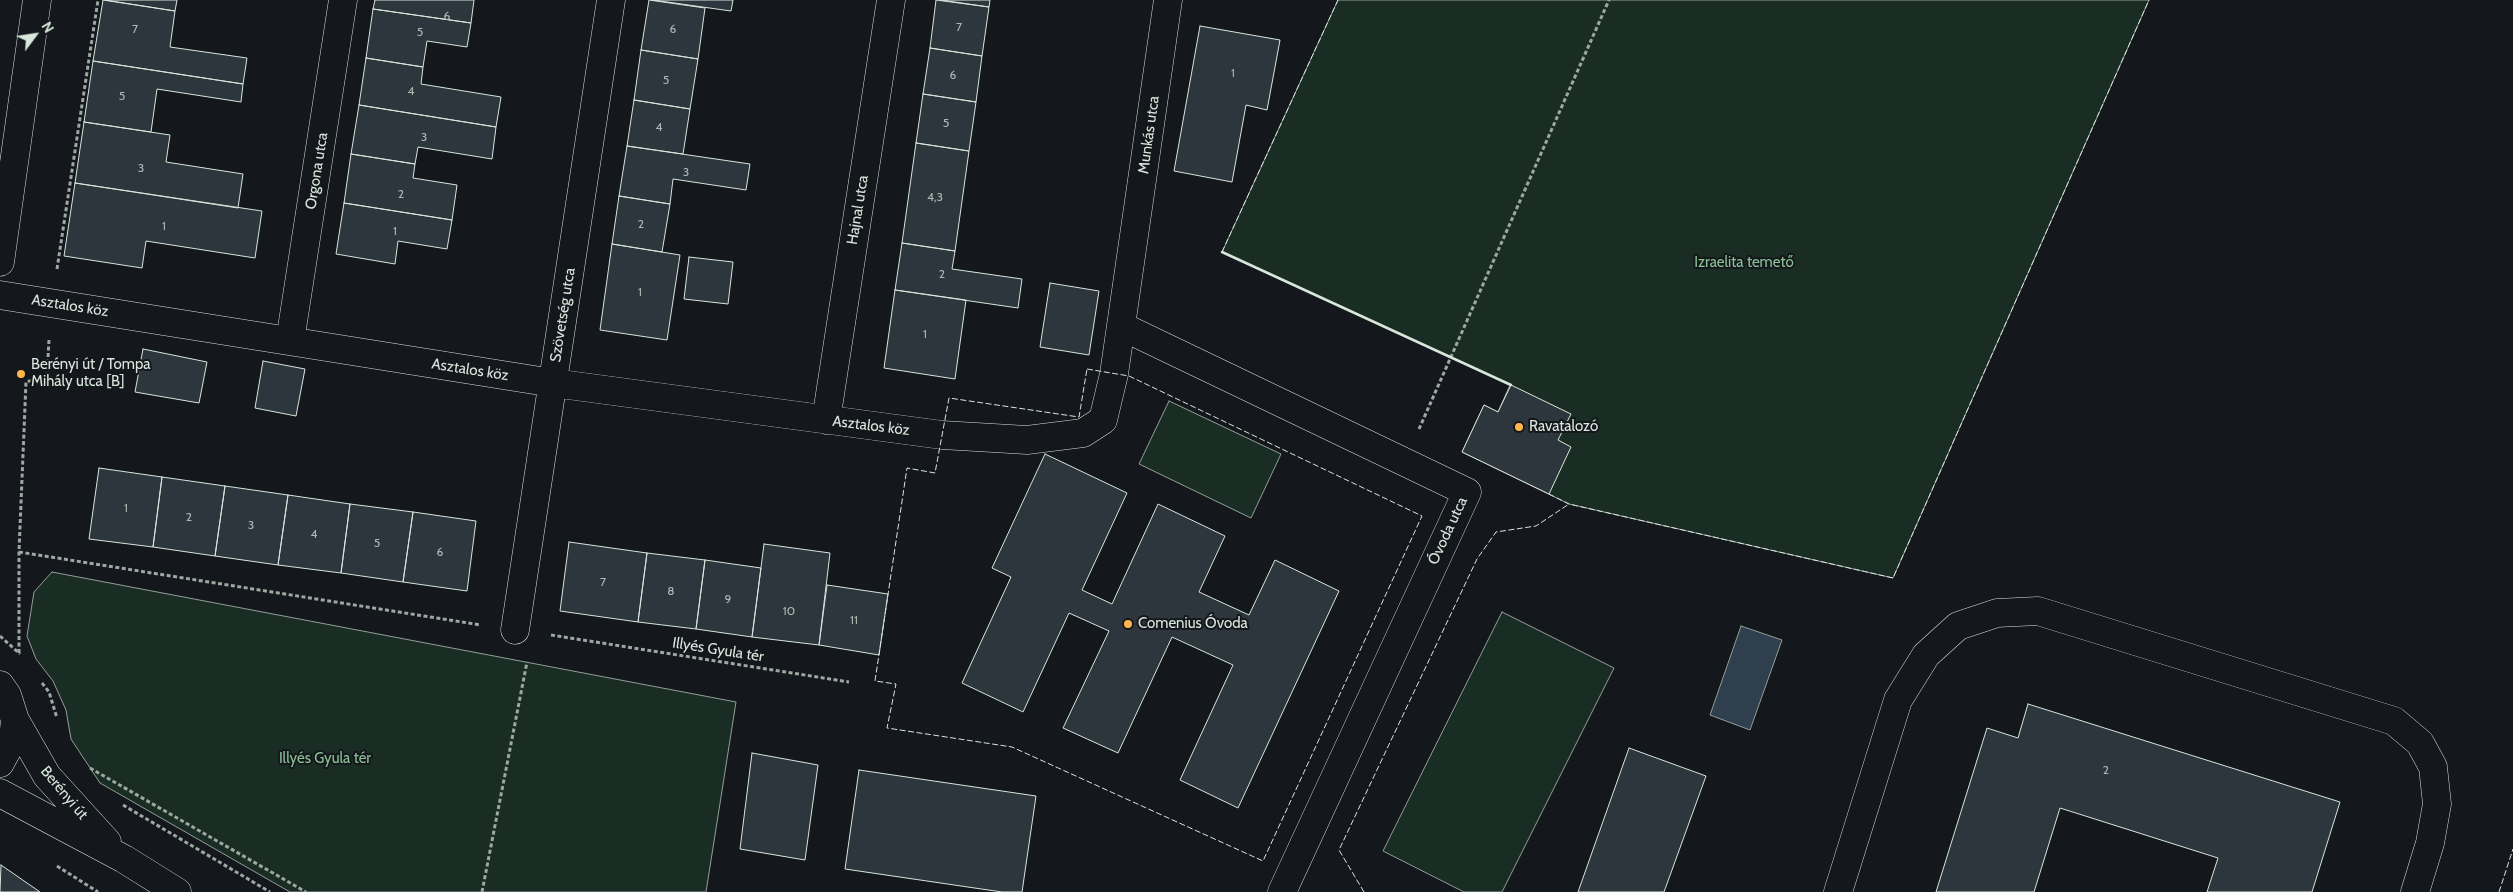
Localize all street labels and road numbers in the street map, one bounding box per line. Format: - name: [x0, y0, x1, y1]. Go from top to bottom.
- street label: Munkás utca: [1135, 95, 1163, 175]
- street label: Orgona utca: [302, 131, 332, 211]
- street label: Hajnal utca: [844, 174, 872, 246]
- street label: Szövetség utca: [547, 267, 579, 363]
- street label: Asztalos köz: [30, 291, 110, 321]
- street label: Asztalos köz: [430, 355, 510, 385]
- street label: Asztalos köz: [831, 412, 911, 440]
- street label: Óvoda utca: [1424, 494, 1472, 568]
- street label: Illyés Gyula tér: [671, 634, 765, 666]
- street label: Berényi út: [37, 763, 91, 823]

